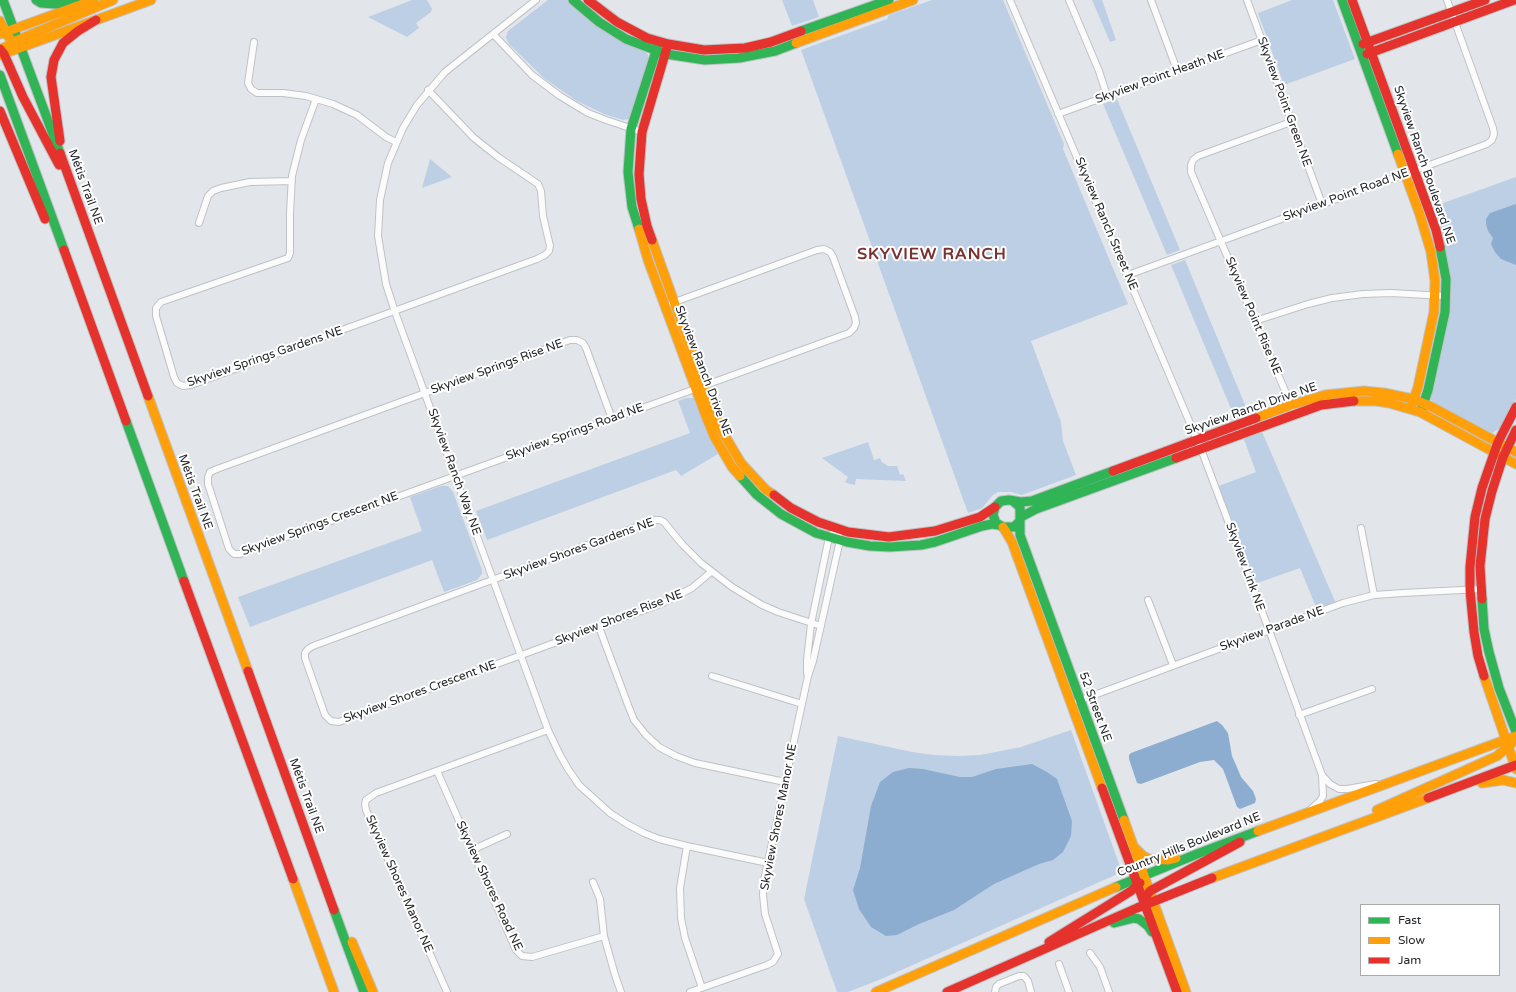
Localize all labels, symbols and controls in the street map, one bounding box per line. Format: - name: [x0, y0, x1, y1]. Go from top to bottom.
- street label: Skyview Point Green NE: [1254, 35, 1314, 169]
- street label: Skyview Point Heath NE: [1093, 47, 1227, 107]
- street label: Skyview Ranch Boulevard NE: [1390, 84, 1458, 246]
- street label: Métis Trail NE: [65, 147, 105, 227]
- street label: Skyview Ranch Street NE: [1071, 155, 1141, 293]
- street label: Skyview Point Road NE: [1281, 166, 1411, 224]
- district label: SKYVIEW RANCH: [857, 245, 1007, 265]
- street label: Skyview Point Rise NE: [1222, 255, 1284, 377]
- street label: Skyview Ranch Drive NE: [671, 304, 735, 438]
- street label: Skyview Springs Gardens NE: [185, 324, 345, 390]
- street label: Skyview Springs Rise NE: [429, 336, 565, 398]
- street label: Skyview Ranch Drive NE: [1183, 380, 1319, 438]
- street label: Skyview Springs Road NE: [504, 400, 646, 464]
- street label: Skyview Ranch Way NE: [424, 407, 484, 537]
- street label: Métis Trail NE: [175, 452, 215, 532]
- street label: Skyview Springs Crescent NE: [240, 489, 400, 559]
- street label: Skyview Shores Gardens NE: [502, 515, 656, 583]
- street label: Skyview Link NE: [1222, 521, 1268, 613]
- street label: Skyview Shores Rise NE: [553, 587, 685, 649]
- street label: Skyview Parade NE: [1218, 603, 1326, 655]
- street label: Skyview Shores Crescent NE: [342, 658, 498, 726]
- street label: 52 Street NE: [1076, 670, 1114, 744]
- street label: Skyview Shores Manor NE: [758, 743, 800, 891]
- street label: Métis Trail NE: [286, 756, 326, 836]
- street label: Country Hills Boulevard NE: [1115, 810, 1263, 880]
- street label: Skyview Shores Manor NE: [362, 813, 436, 955]
- street label: Skyview Shores Road NE: [453, 819, 525, 953]
- legend: [1360, 904, 1500, 976]
- text: Fast: [1398, 913, 1421, 927]
- text: Slow: [1398, 933, 1425, 947]
- text: Jam: [1398, 953, 1421, 967]

